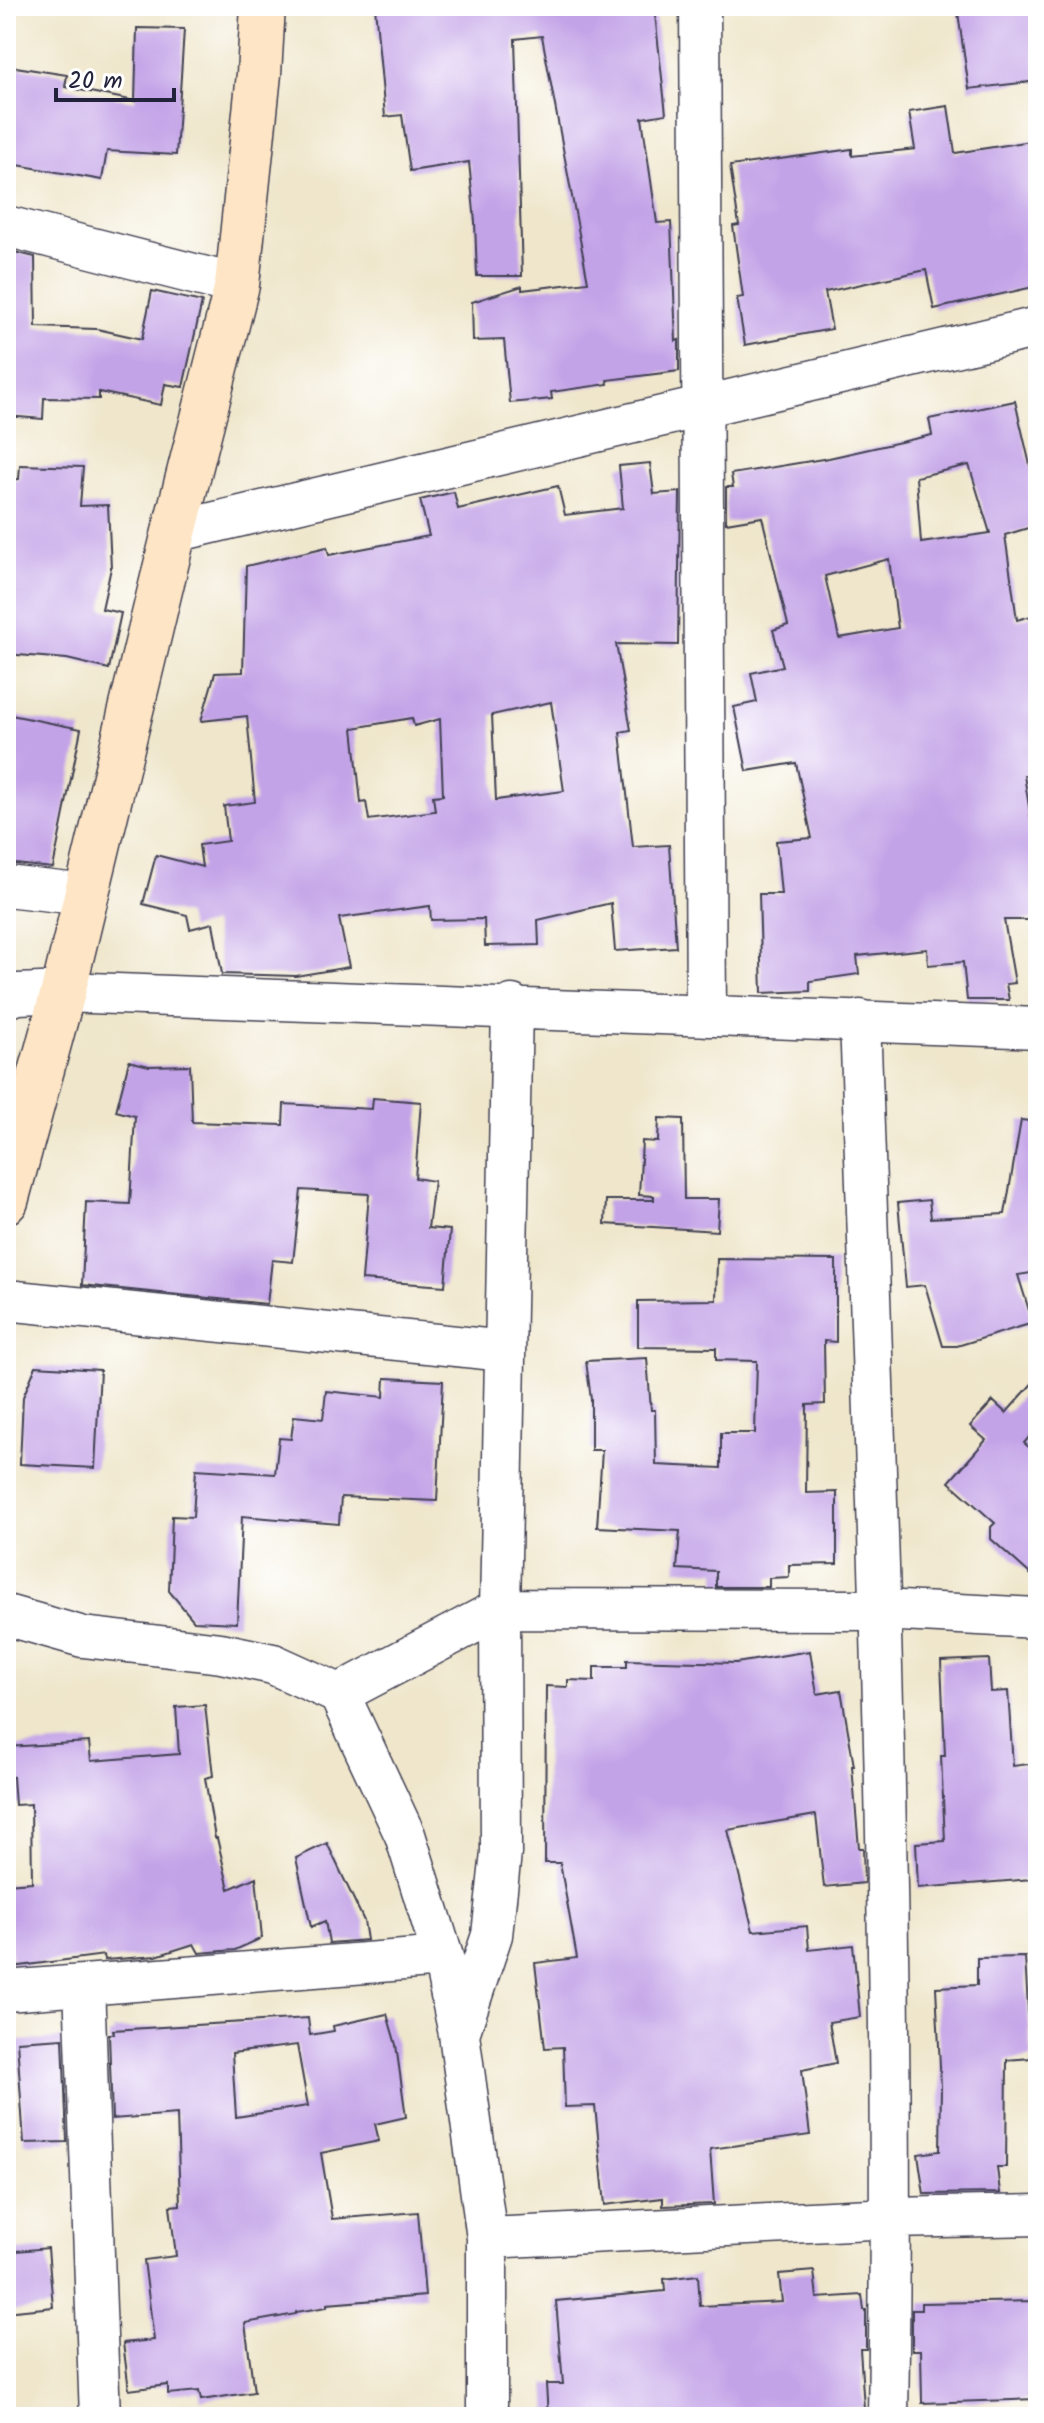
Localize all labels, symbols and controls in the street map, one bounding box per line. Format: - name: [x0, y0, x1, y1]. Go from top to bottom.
- scale bar: [56, 52, 174, 102]
- text: 20 m: [68, 62, 123, 101]

